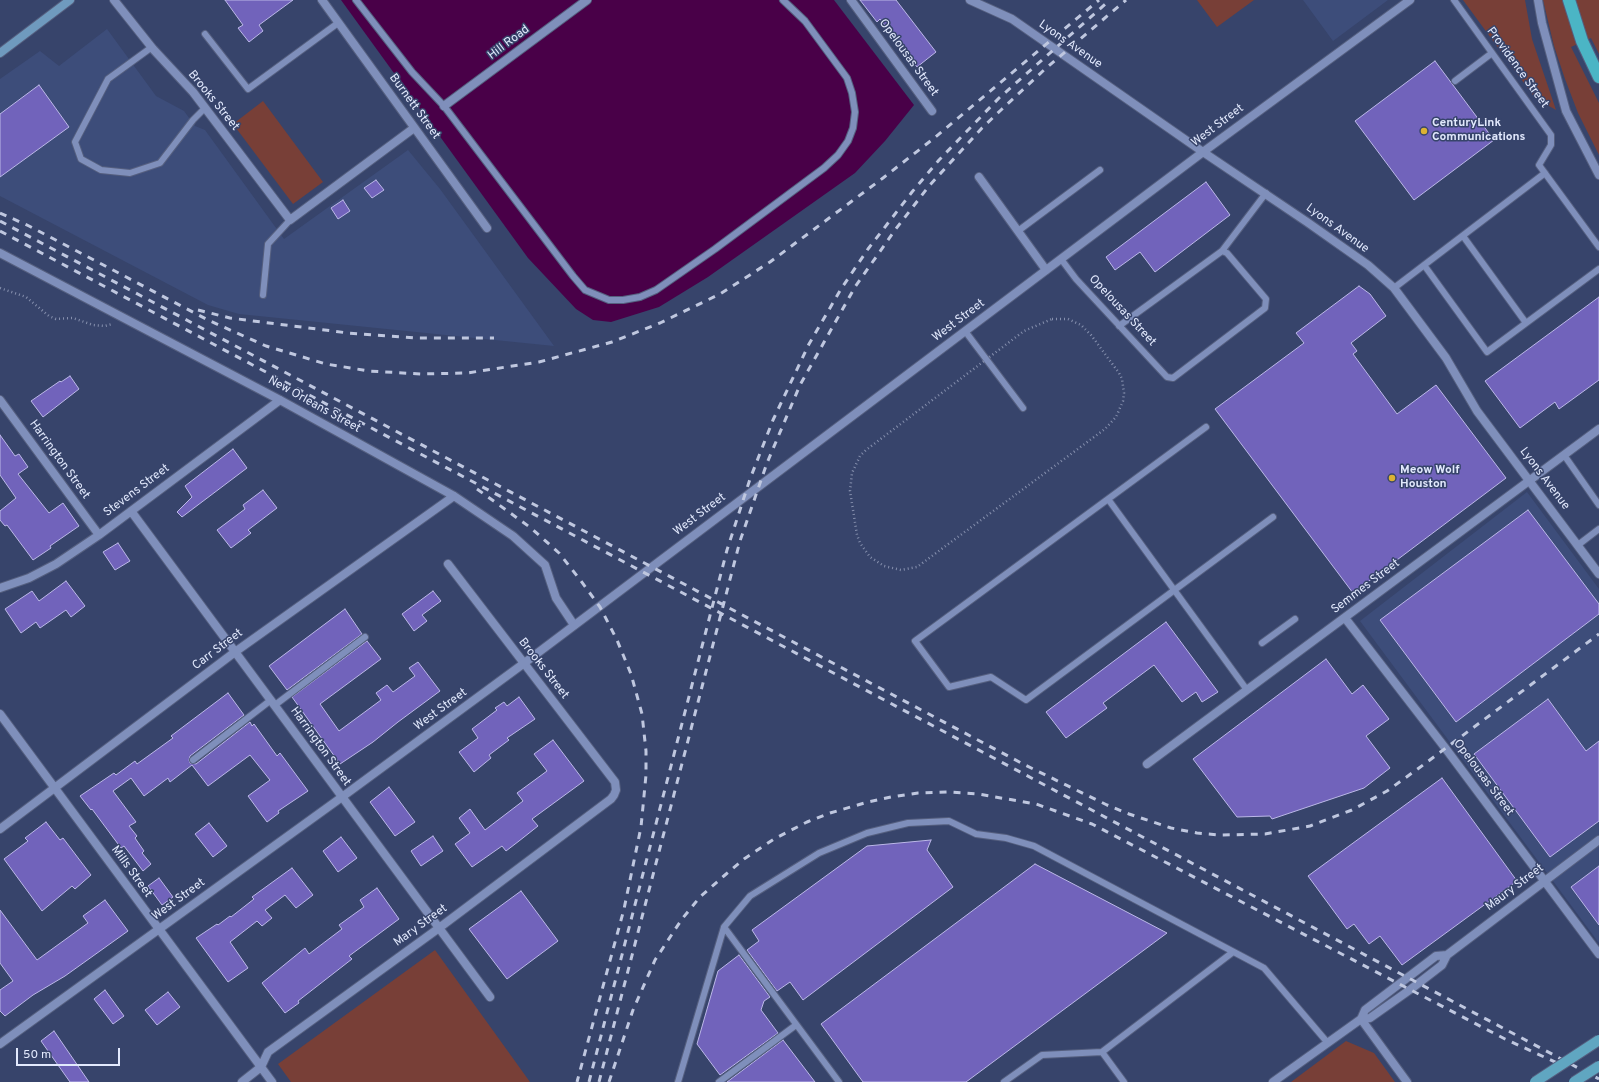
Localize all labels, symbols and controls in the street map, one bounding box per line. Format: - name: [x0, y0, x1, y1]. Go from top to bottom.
- street label: Opelousas Street: [875, 16, 941, 100]
- street label: Lyons Avenue: [1035, 18, 1105, 72]
- street label: Hill Road: [485, 23, 533, 63]
- street label: Providence Street: [1483, 25, 1551, 111]
- street label: Brooks Street: [184, 68, 242, 134]
- street label: Burnett Street: [385, 71, 443, 143]
- street label: West Street: [1189, 102, 1247, 150]
- place label: CenturyLink Communications: [1432, 117, 1526, 145]
- marker: CenturyLink Communications: [1419, 126, 1429, 136]
- street label: Lyons Avenue: [1303, 201, 1371, 257]
- street label: Opelousas Street: [1085, 272, 1159, 350]
- street label: West Street: [930, 297, 988, 345]
- street label: New Orleans Street: [265, 374, 363, 436]
- street label: Harrington Street: [26, 418, 92, 502]
- street label: Lyons Avenue: [1516, 445, 1572, 513]
- street label: Stevens Street: [101, 462, 173, 520]
- place label: Meow Wolf Houston: [1400, 464, 1460, 492]
- marker: Meow Wolf Houston: [1387, 473, 1397, 483]
- street label: West Street: [671, 491, 729, 539]
- street label: Semmes Street: [1329, 557, 1403, 617]
- street label: Carr Street: [190, 626, 246, 674]
- street label: Brooks Street: [515, 636, 571, 702]
- street label: West Street: [412, 686, 470, 734]
- street label: Harrington Street: [287, 705, 353, 789]
- street label: Opelousas Street: [1450, 737, 1516, 819]
- street label: Mills Street: [107, 843, 155, 901]
- street label: Maury Street: [1483, 861, 1547, 915]
- street label: West Street: [150, 876, 208, 924]
- street label: Mary Street: [391, 902, 451, 950]
- scale bar: [18, 1040, 122, 1066]
- text: 50 m: [23, 1047, 51, 1063]

